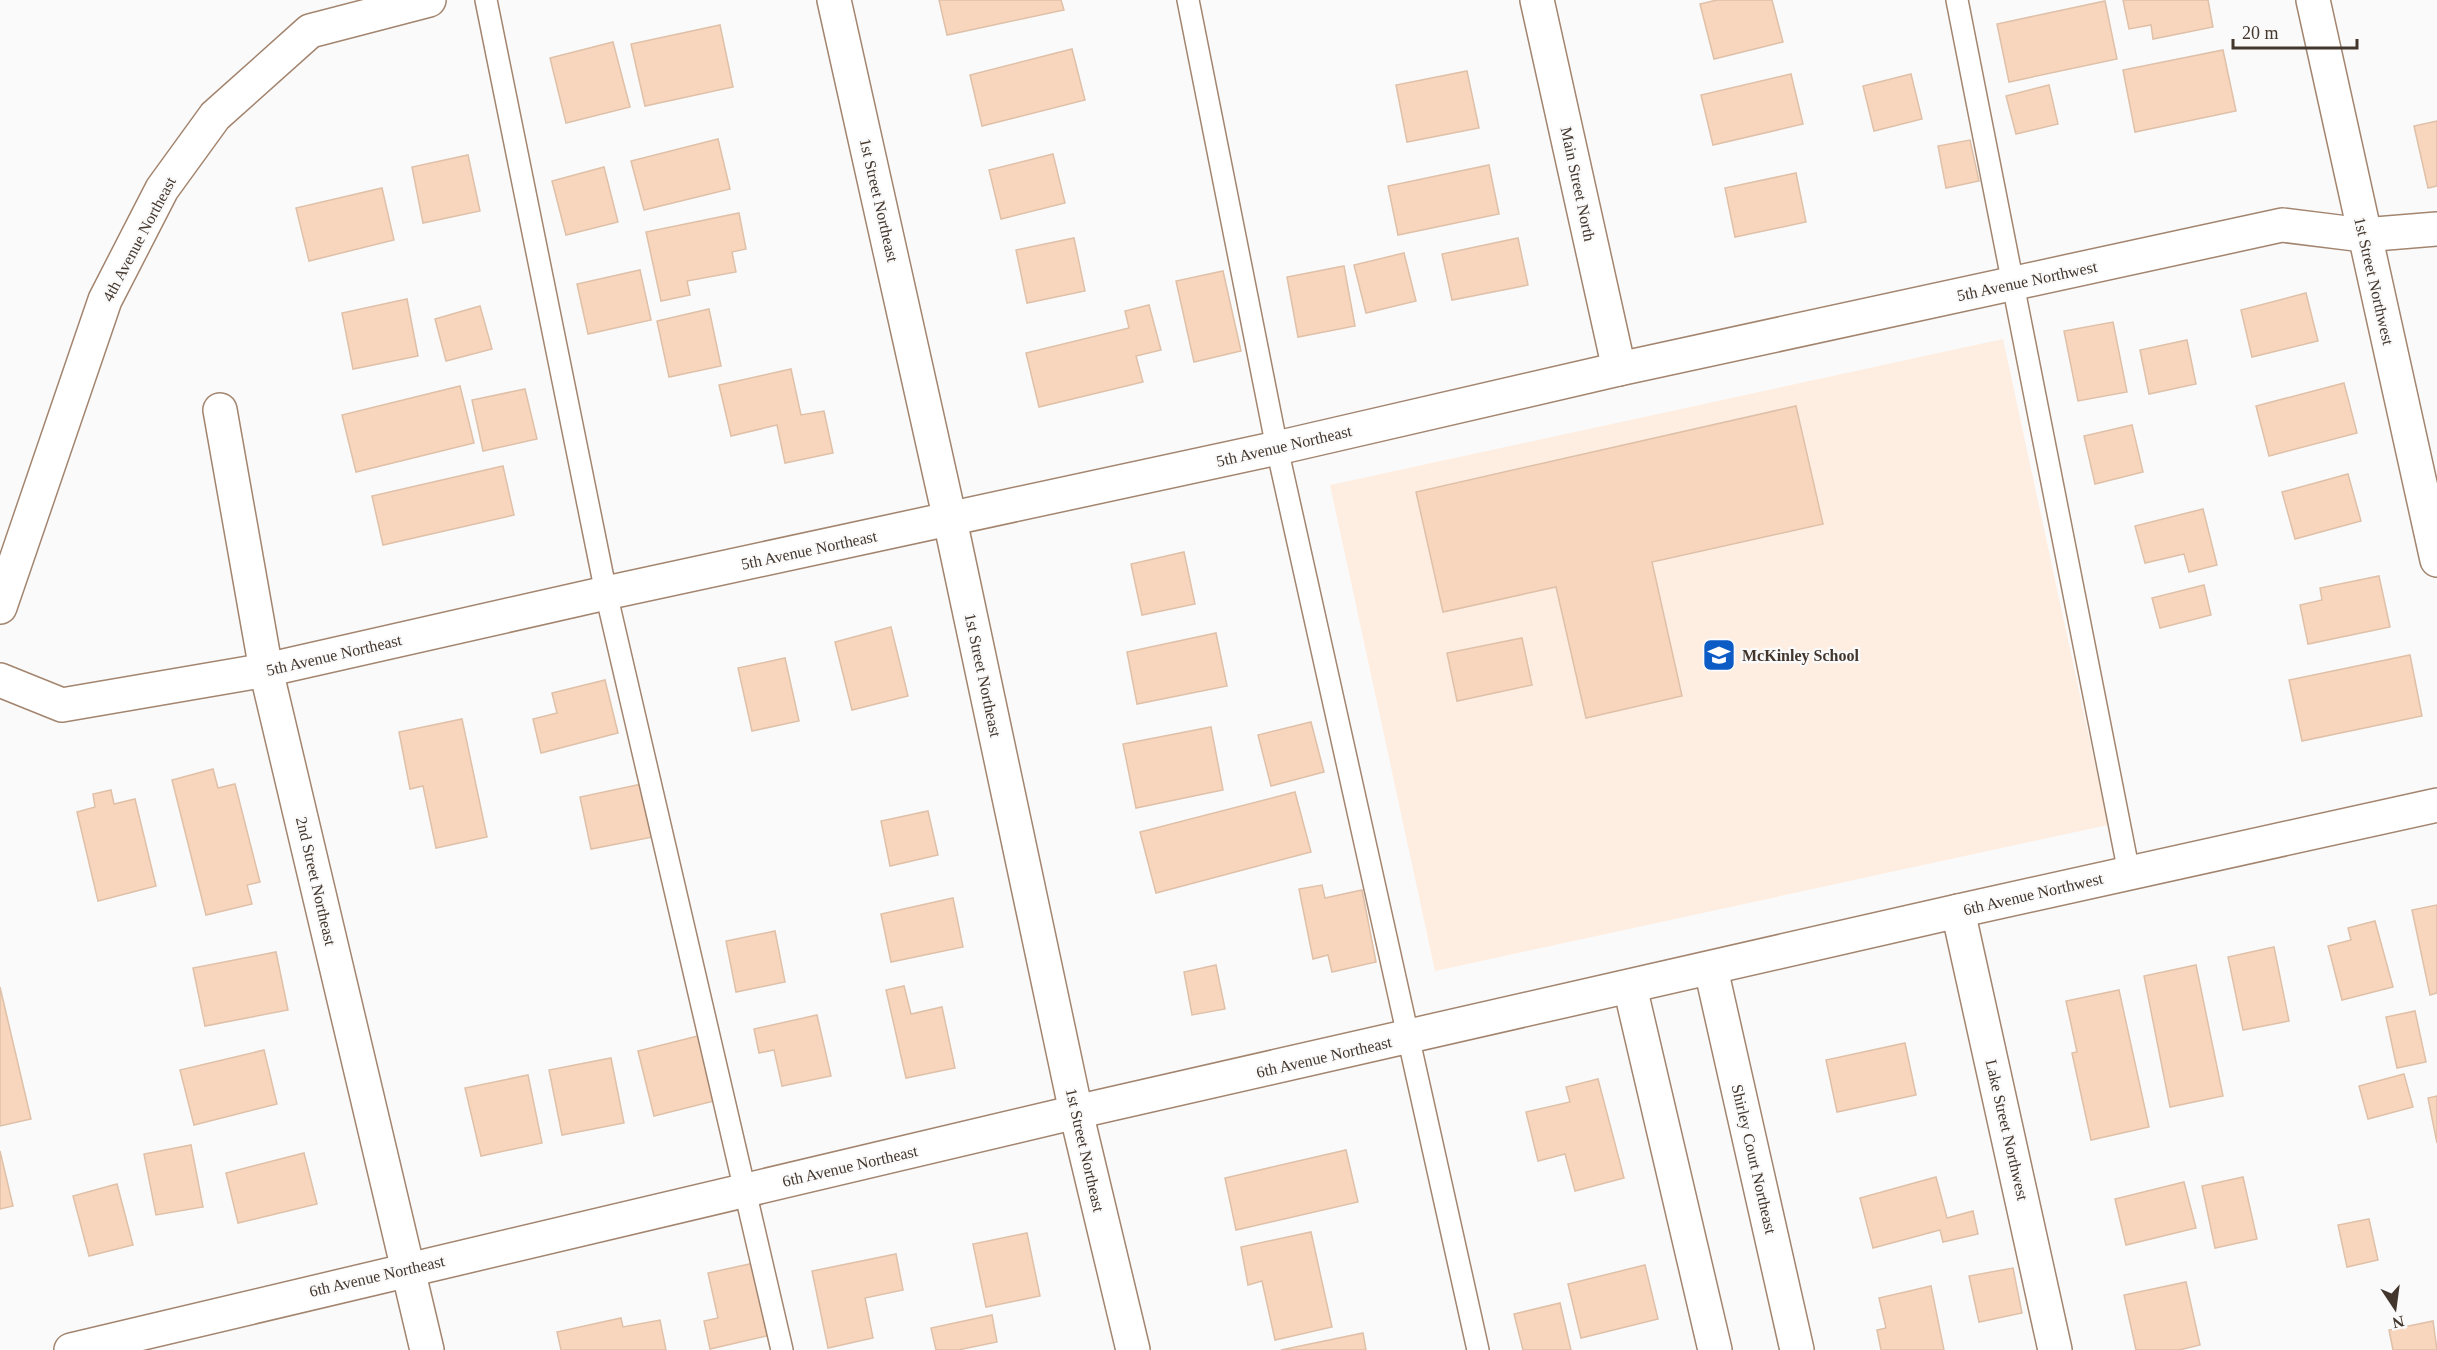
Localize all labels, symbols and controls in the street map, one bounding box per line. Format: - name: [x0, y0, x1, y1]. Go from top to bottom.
- scale bar: [2233, 12, 2358, 50]
- text: 20 m: [2242, 23, 2279, 43]
- street label: Main Street North: [1558, 125, 1598, 243]
- street label: 1st Street Northeast: [857, 137, 902, 264]
- street label: 4th Avenue Northeast: [99, 173, 179, 304]
- street label: 1st Street Northwest: [2351, 215, 2397, 347]
- street label: 5th Avenue Northwest: [1955, 258, 2099, 304]
- street label: 5th Avenue Northeast: [1215, 422, 1354, 470]
- street label: 5th Avenue Northeast: [740, 527, 879, 573]
- street label: 1st Street Northeast: [962, 612, 1005, 739]
- street label: 5th Avenue Northeast: [265, 631, 404, 679]
- school or university icon: McKinley School: [1701, 637, 1737, 673]
- place label: McKinley School: [1742, 647, 1859, 665]
- street label: 2nd Street Northeast: [293, 815, 339, 948]
- street label: 6th Avenue Northwest: [1962, 870, 2105, 918]
- street label: 6th Avenue Northeast: [1255, 1033, 1394, 1081]
- street label: Lake Street Northwest: [1983, 1058, 2032, 1203]
- street label: Shirley Court Northeast: [1728, 1083, 1780, 1236]
- street label: 1st Street Northeast: [1063, 1087, 1108, 1214]
- street label: 6th Avenue Northeast: [781, 1142, 920, 1190]
- street label: 6th Avenue Northeast: [308, 1252, 447, 1300]
- north arrow: [2365, 1278, 2425, 1338]
- text: N: [2390, 1313, 2406, 1332]

